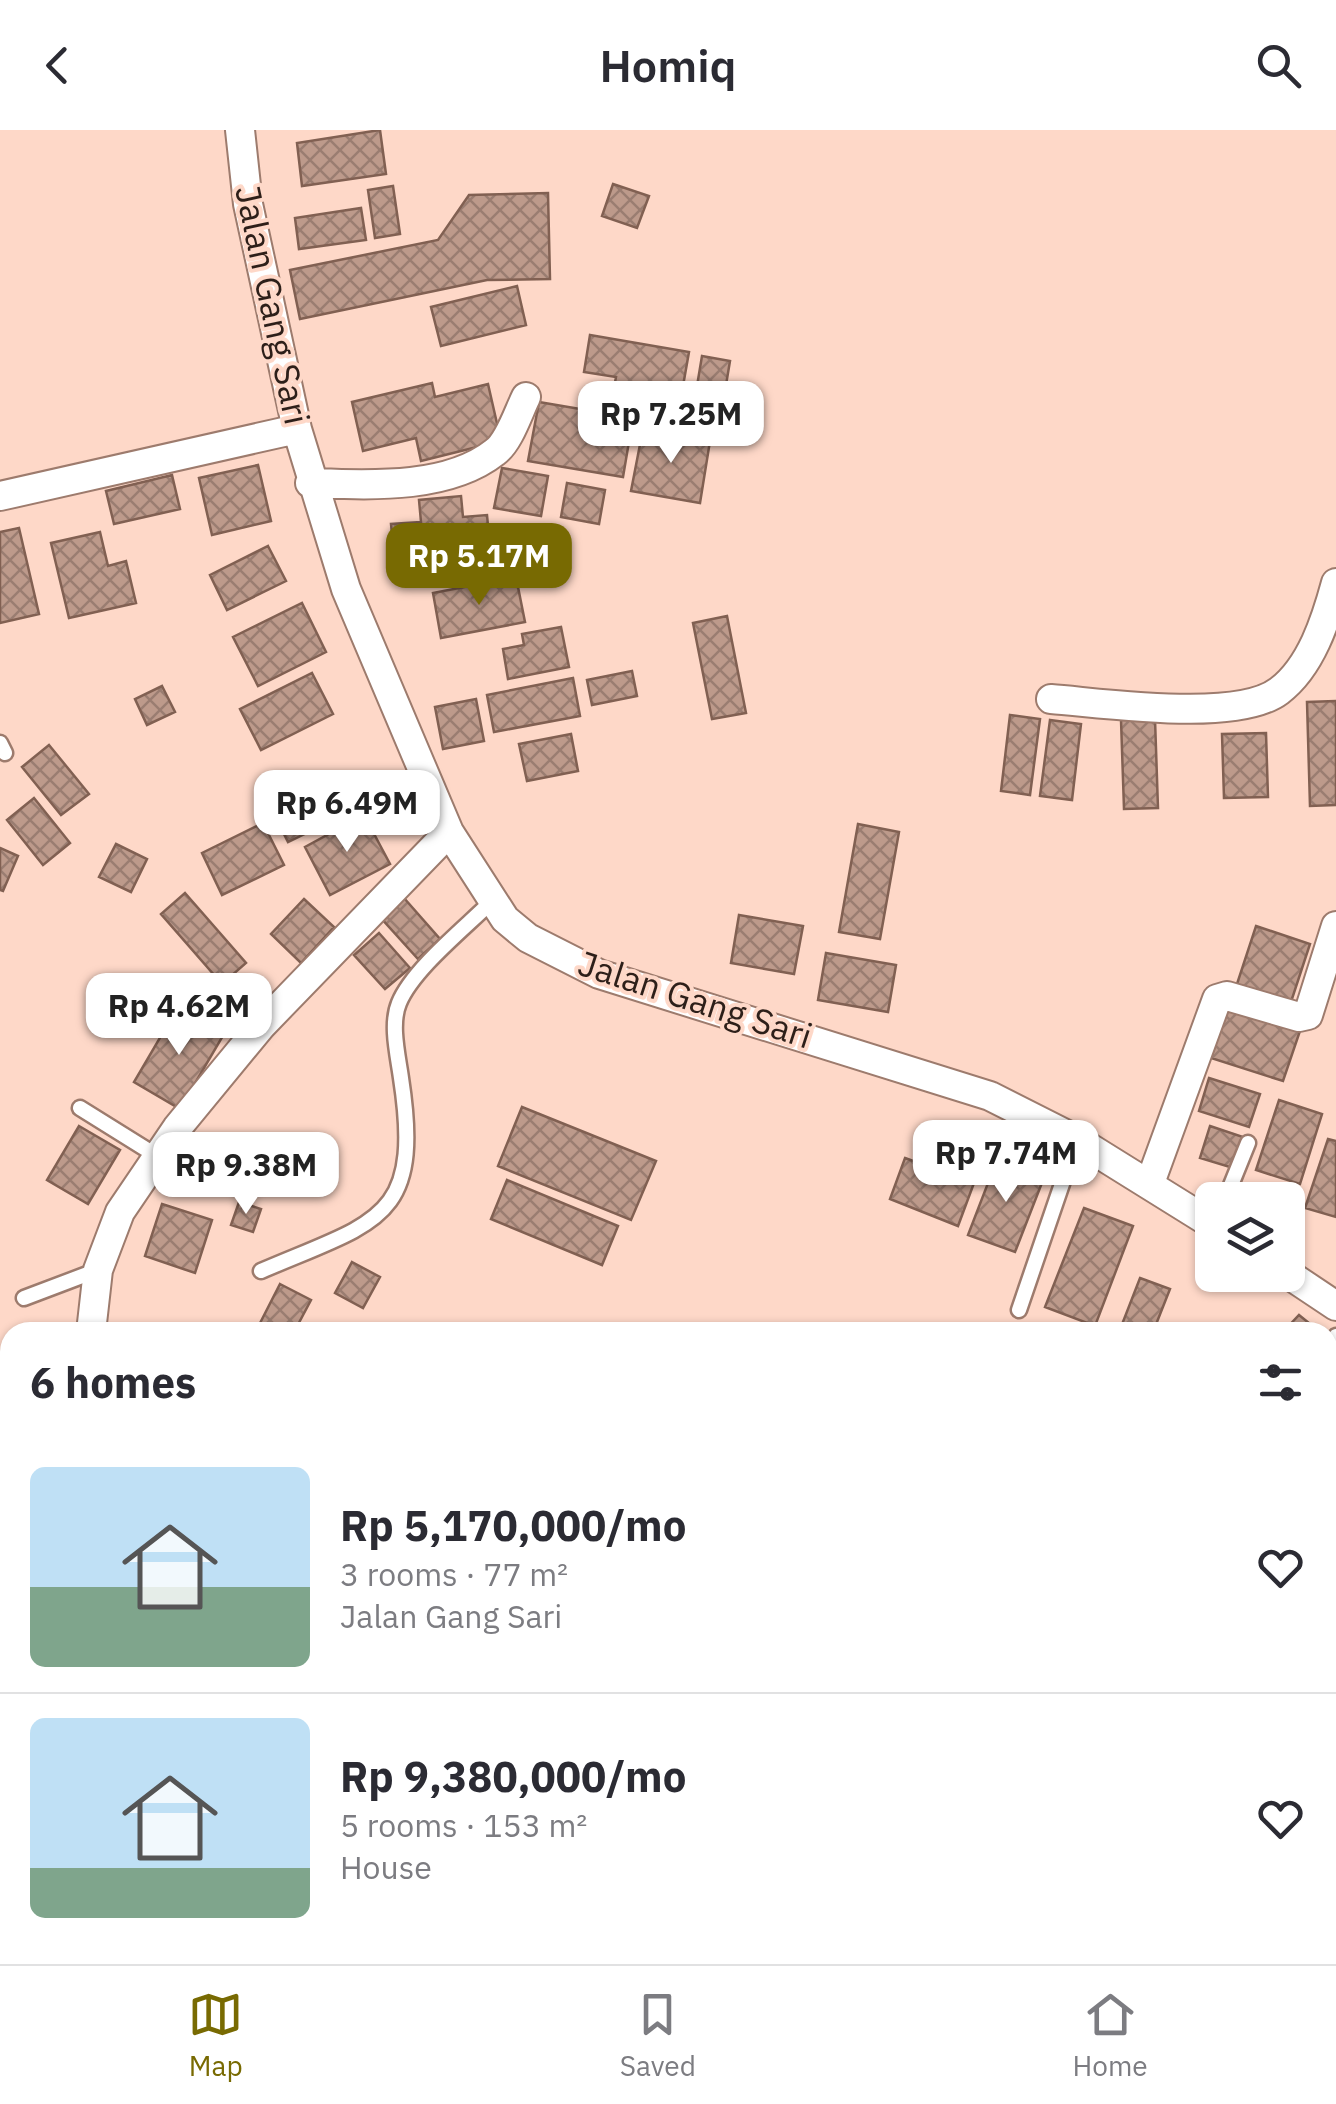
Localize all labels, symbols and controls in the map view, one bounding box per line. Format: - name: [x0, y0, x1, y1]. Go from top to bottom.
- text: Homiq: [599, 36, 737, 94]
- icon: back: [30, 38, 85, 93]
- icon: search: [1251, 38, 1306, 93]
- street label: Jalan Gang Sari: [225, 181, 321, 428]
- pin: Rp 7.25M: [568, 381, 774, 466]
- text: Rp 7.25M: [600, 392, 742, 434]
- pin: Rp 5.17M: [376, 523, 582, 608]
- text: Rp 5.17M: [408, 534, 550, 576]
- pin: Rp 6.49M: [244, 770, 450, 855]
- text: Rp 6.49M: [276, 781, 418, 823]
- street label: Jalan Gang Sari: [573, 940, 818, 1058]
- pin: Rp 4.62M: [76, 973, 282, 1058]
- text: Rp 4.62M: [108, 984, 250, 1026]
- pin: Rp 7.74M: [903, 1120, 1109, 1205]
- text: Rp 7.74M: [935, 1131, 1077, 1173]
- pin: Rp 9.38M: [143, 1132, 349, 1217]
- text: Rp 9.38M: [175, 1143, 317, 1185]
- map controls: [1195, 1182, 1305, 1292]
- button: layers: [1195, 1182, 1305, 1292]
- text: 6 homes: [30, 1355, 196, 1410]
- icon: filters: [1253, 1355, 1308, 1410]
- text: Rp 5,170,000/mo: [340, 1498, 686, 1553]
- icon: home: [110, 1507, 230, 1627]
- icon: heart: [1253, 1540, 1308, 1595]
- text: 3 rooms · 77 m²: [340, 1553, 568, 1595]
- text: Jalan Gang Sari: [340, 1595, 562, 1637]
- text: Rp 9,380,000/mo: [340, 1749, 686, 1804]
- icon: home: [110, 1758, 230, 1878]
- icon: heart: [1253, 1791, 1308, 1846]
- text: 5 rooms · 153 m²: [340, 1804, 587, 1846]
- text: House: [340, 1846, 432, 1888]
- tab: Map: [188, 1987, 243, 2084]
- tab: Saved: [620, 1987, 696, 2084]
- tab: Home: [1072, 1987, 1148, 2084]

